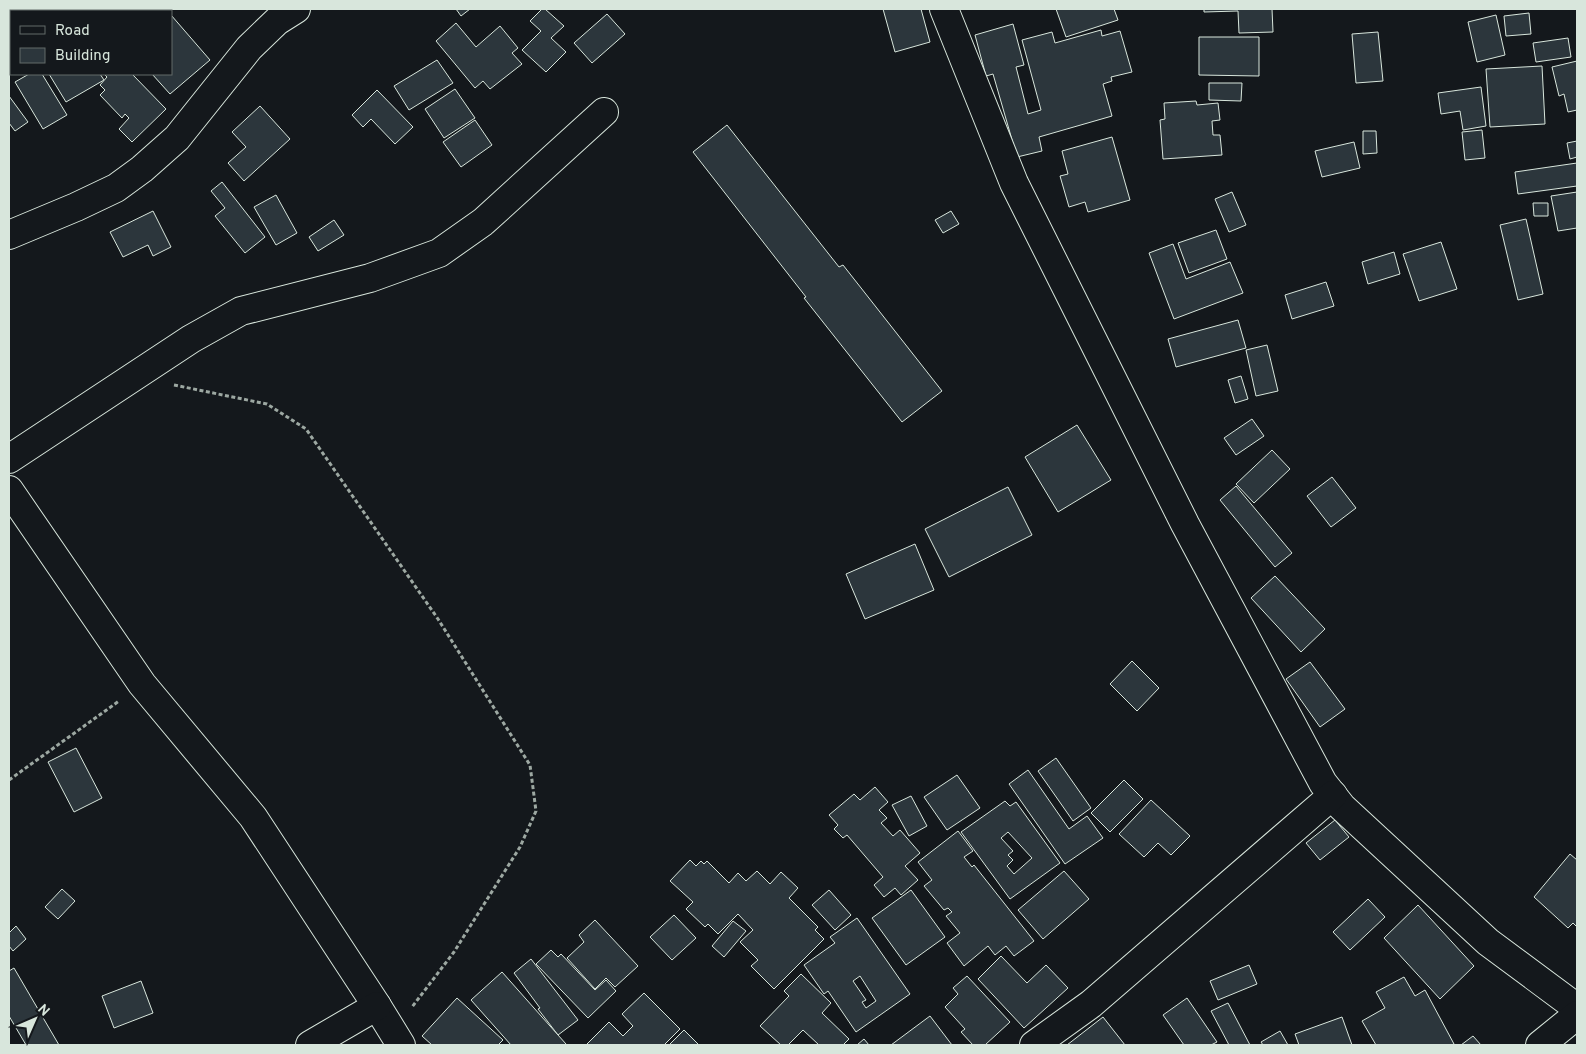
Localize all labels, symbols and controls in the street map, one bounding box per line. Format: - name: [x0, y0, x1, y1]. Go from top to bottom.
- legend: [10, 10, 172, 75]
- text: Road: [55, 22, 90, 41]
- text: Building: [55, 47, 110, 66]
- north arrow: [10, 994, 60, 1044]
- text: N: [34, 1001, 53, 1020]

